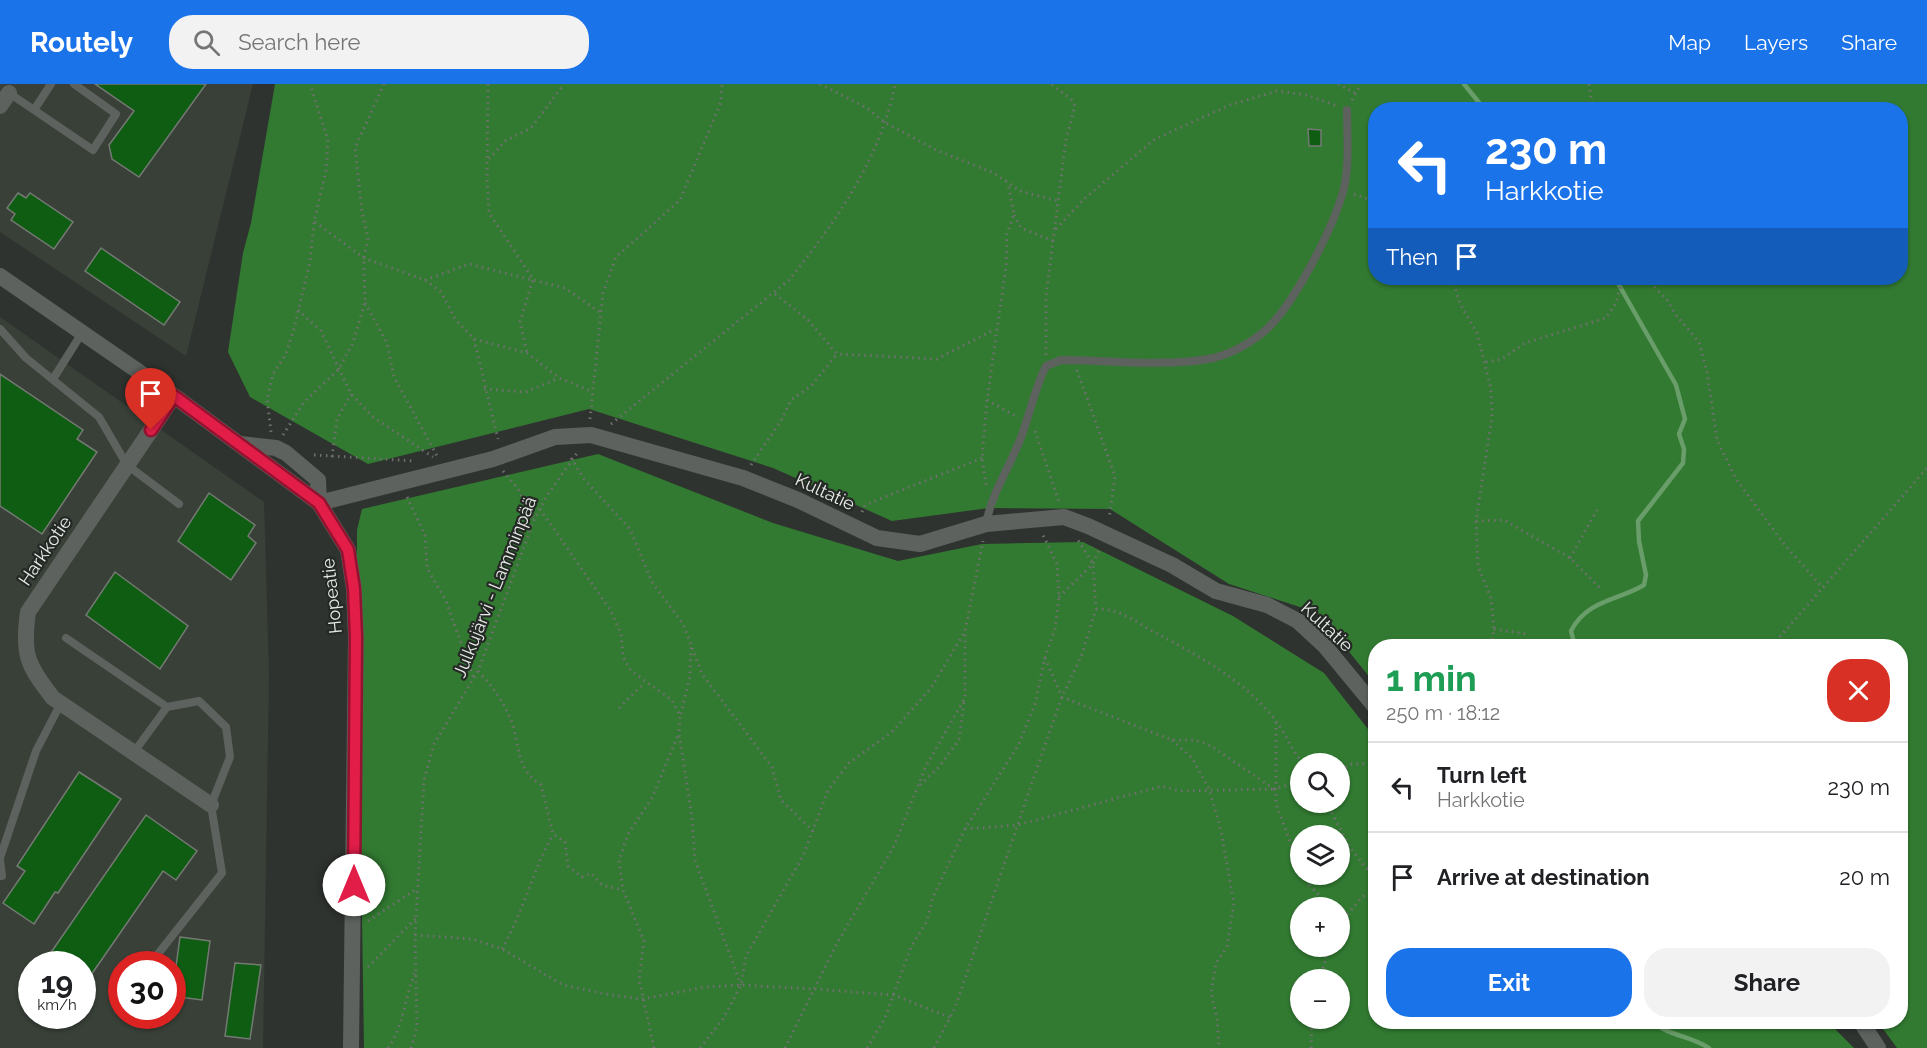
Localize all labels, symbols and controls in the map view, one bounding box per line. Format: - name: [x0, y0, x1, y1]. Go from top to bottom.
- search box: [169, 15, 589, 69]
- text: Routely: [30, 26, 133, 59]
- icon: search: [190, 26, 223, 59]
- text: Search here: [238, 29, 360, 55]
- text: Map: [1668, 30, 1711, 55]
- text: Layers: [1744, 30, 1808, 55]
- text: Share: [1841, 30, 1897, 55]
- text: 230 m: [1485, 125, 1607, 174]
- icon: left: [1386, 126, 1464, 204]
- text: Harkkotie: [1485, 175, 1604, 206]
- icon: arrive: [1450, 240, 1483, 273]
- text: Then: [1386, 244, 1438, 270]
- pin: [125, 368, 176, 430]
- icon: arrive: [134, 377, 167, 410]
- street label: Kultatie: [792, 469, 859, 515]
- street label: Julkujärvi - Lamminpää: [449, 493, 540, 680]
- street label: Harkkotie: [14, 512, 76, 589]
- street label: Hopeatie: [317, 557, 346, 635]
- street label: Kultatie: [1297, 597, 1358, 656]
- text: 1 min: [1386, 657, 1477, 699]
- button: close: [1827, 659, 1890, 722]
- text: 250 m · 18:12: [1386, 701, 1500, 725]
- map controls: [1290, 753, 1350, 1029]
- button: search: [1290, 753, 1350, 813]
- text: Turn left: [1437, 762, 1527, 788]
- icon: left: [1386, 771, 1419, 804]
- text: 230 m: [1827, 774, 1890, 800]
- text: Harkkotie: [1437, 788, 1525, 812]
- button: layers: [1290, 825, 1350, 885]
- position arrow: [322, 853, 386, 917]
- icon: arrive: [1386, 861, 1419, 894]
- text: Arrive at destination: [1437, 864, 1650, 890]
- text: 20 m: [1839, 864, 1890, 890]
- button: +: [1290, 897, 1350, 957]
- button: Exit: [1386, 948, 1632, 1017]
- button: Share: [1644, 948, 1890, 1017]
- speed limit sign: 30: [108, 951, 186, 1029]
- text: 19: [41, 965, 73, 1000]
- button: −: [1290, 969, 1350, 1029]
- text: km/h: [37, 996, 77, 1014]

